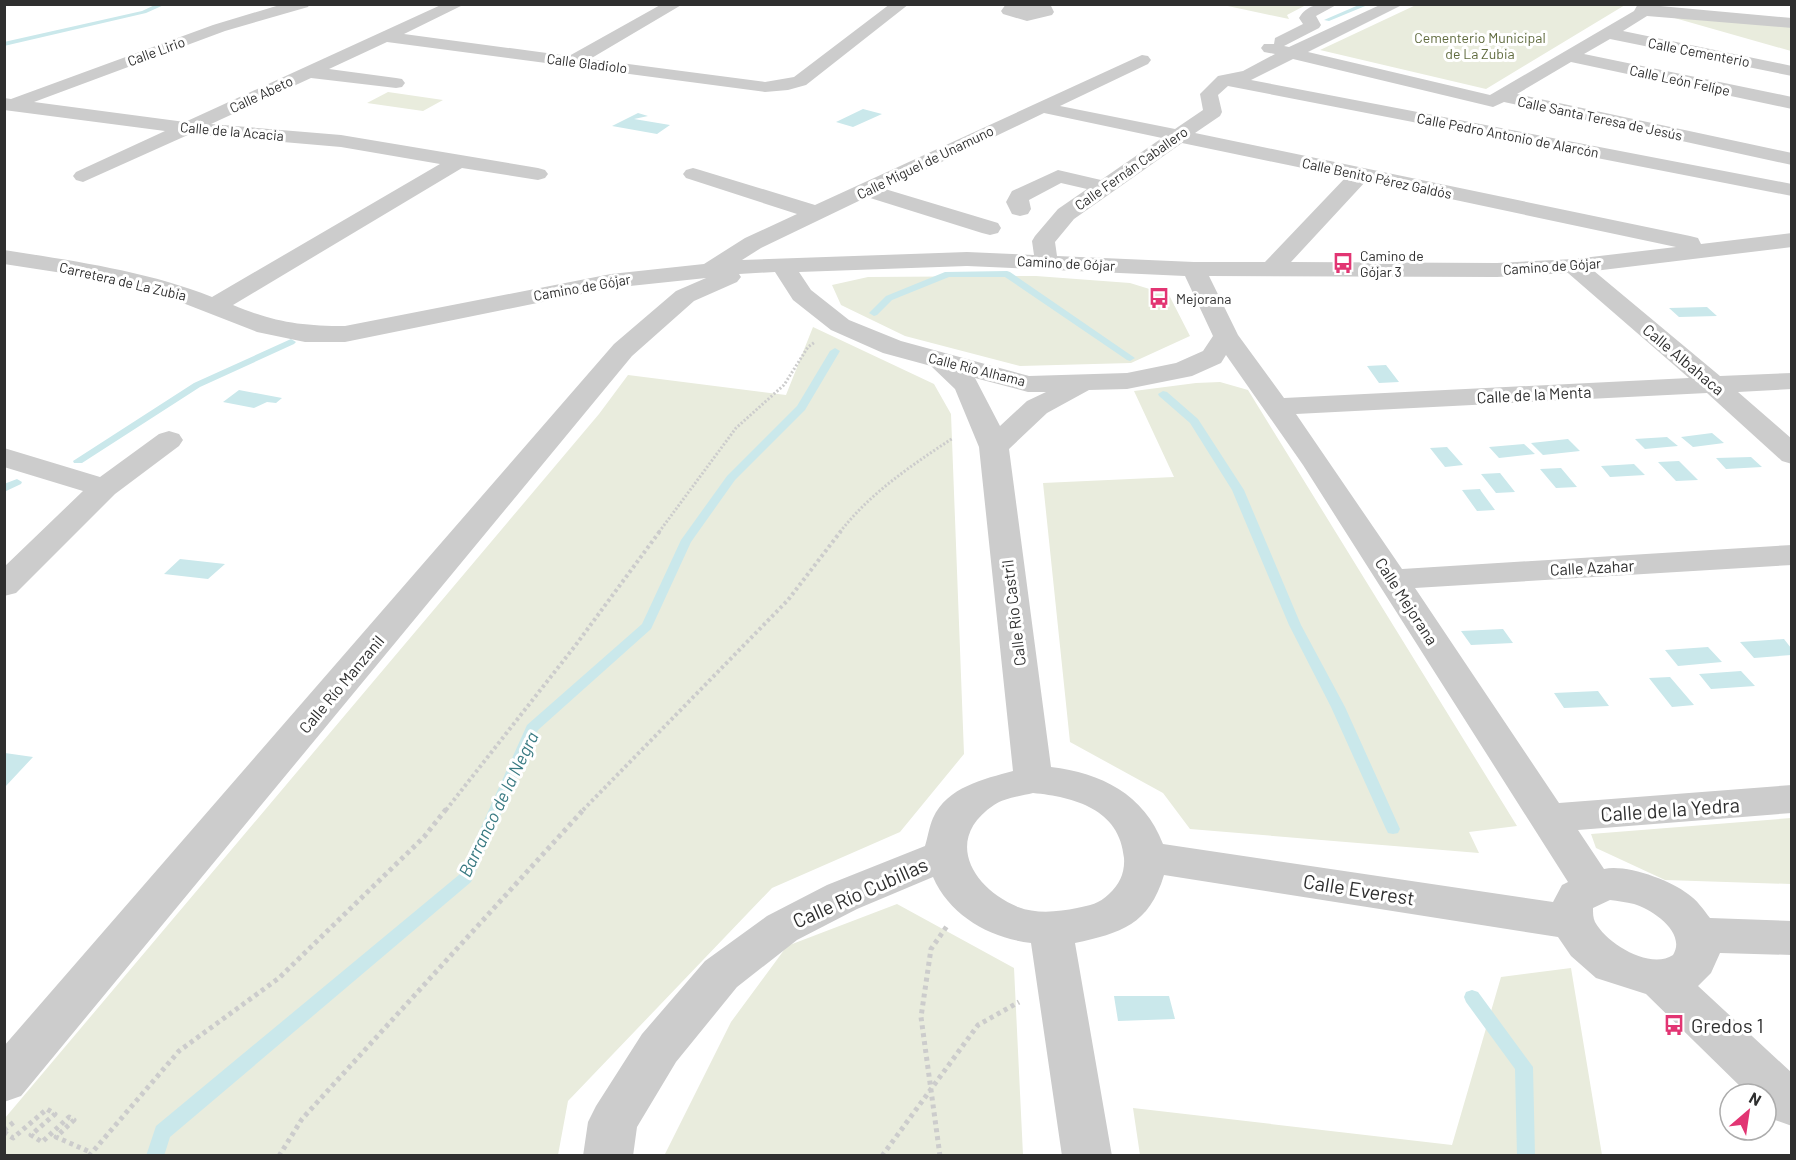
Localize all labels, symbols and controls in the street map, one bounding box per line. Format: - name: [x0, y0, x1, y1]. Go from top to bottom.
- park label: Cementerio Municipal de La Zubia: [1414, 29, 1546, 62]
- street label: Calle Lirio: [125, 33, 187, 69]
- street label: Calle Cementerio: [1647, 34, 1751, 70]
- street label: Calle Gladiolo: [546, 50, 628, 76]
- street label: Calle León Felipe: [1628, 61, 1732, 99]
- street label: Calle Abeto: [227, 72, 295, 116]
- street label: Calle Santa Teresa de Jesús: [1516, 92, 1684, 144]
- street label: Calle Pedro Antonio de Alarcón: [1416, 109, 1600, 161]
- street label: Calle de la Acacia: [179, 118, 285, 144]
- street label: Calle Miguel de Unamuno: [854, 121, 996, 203]
- street label: Calle Fernán Caballero: [1071, 123, 1191, 213]
- street label: Calle Benito Pérez Galdós: [1301, 154, 1454, 202]
- place label: Camino de Gójar 3: [1360, 247, 1424, 280]
- bus stop icon: Camino de Gójar 3: [1331, 251, 1355, 275]
- street label: Camino de Gójar: [1016, 252, 1116, 274]
- street label: Camino de Gójar: [1502, 254, 1602, 278]
- street label: Carretera de La Zubia: [58, 258, 188, 304]
- street label: Camino de Gójar: [532, 270, 632, 304]
- bus stop icon: Mejorana: [1147, 286, 1171, 310]
- place label: Mejorana: [1176, 290, 1231, 307]
- street label: Calle Albahaca: [1639, 319, 1729, 399]
- street label: Calle Río Alhama: [927, 349, 1027, 389]
- street label: Calle de la Menta: [1476, 382, 1592, 406]
- street label: Calle Mejorana: [1372, 554, 1442, 648]
- street label: Calle Azahar: [1549, 555, 1635, 579]
- street label: Calle Río Castril: [997, 559, 1029, 667]
- street label: Calle Río Manzanil: [295, 631, 387, 737]
- water label: Barranco de la Negra: [453, 728, 543, 880]
- street label: Calle de la Yedra: [1600, 792, 1740, 826]
- street label: Calle Río Cubillas: [789, 851, 931, 933]
- street label: Calle Everest: [1302, 868, 1416, 910]
- bus stop icon: Gredos 1: [1662, 1013, 1686, 1037]
- place label: Gredos 1: [1691, 1013, 1764, 1037]
- north arrow: [1718, 1082, 1778, 1142]
- text: N: [1746, 1088, 1765, 1109]

